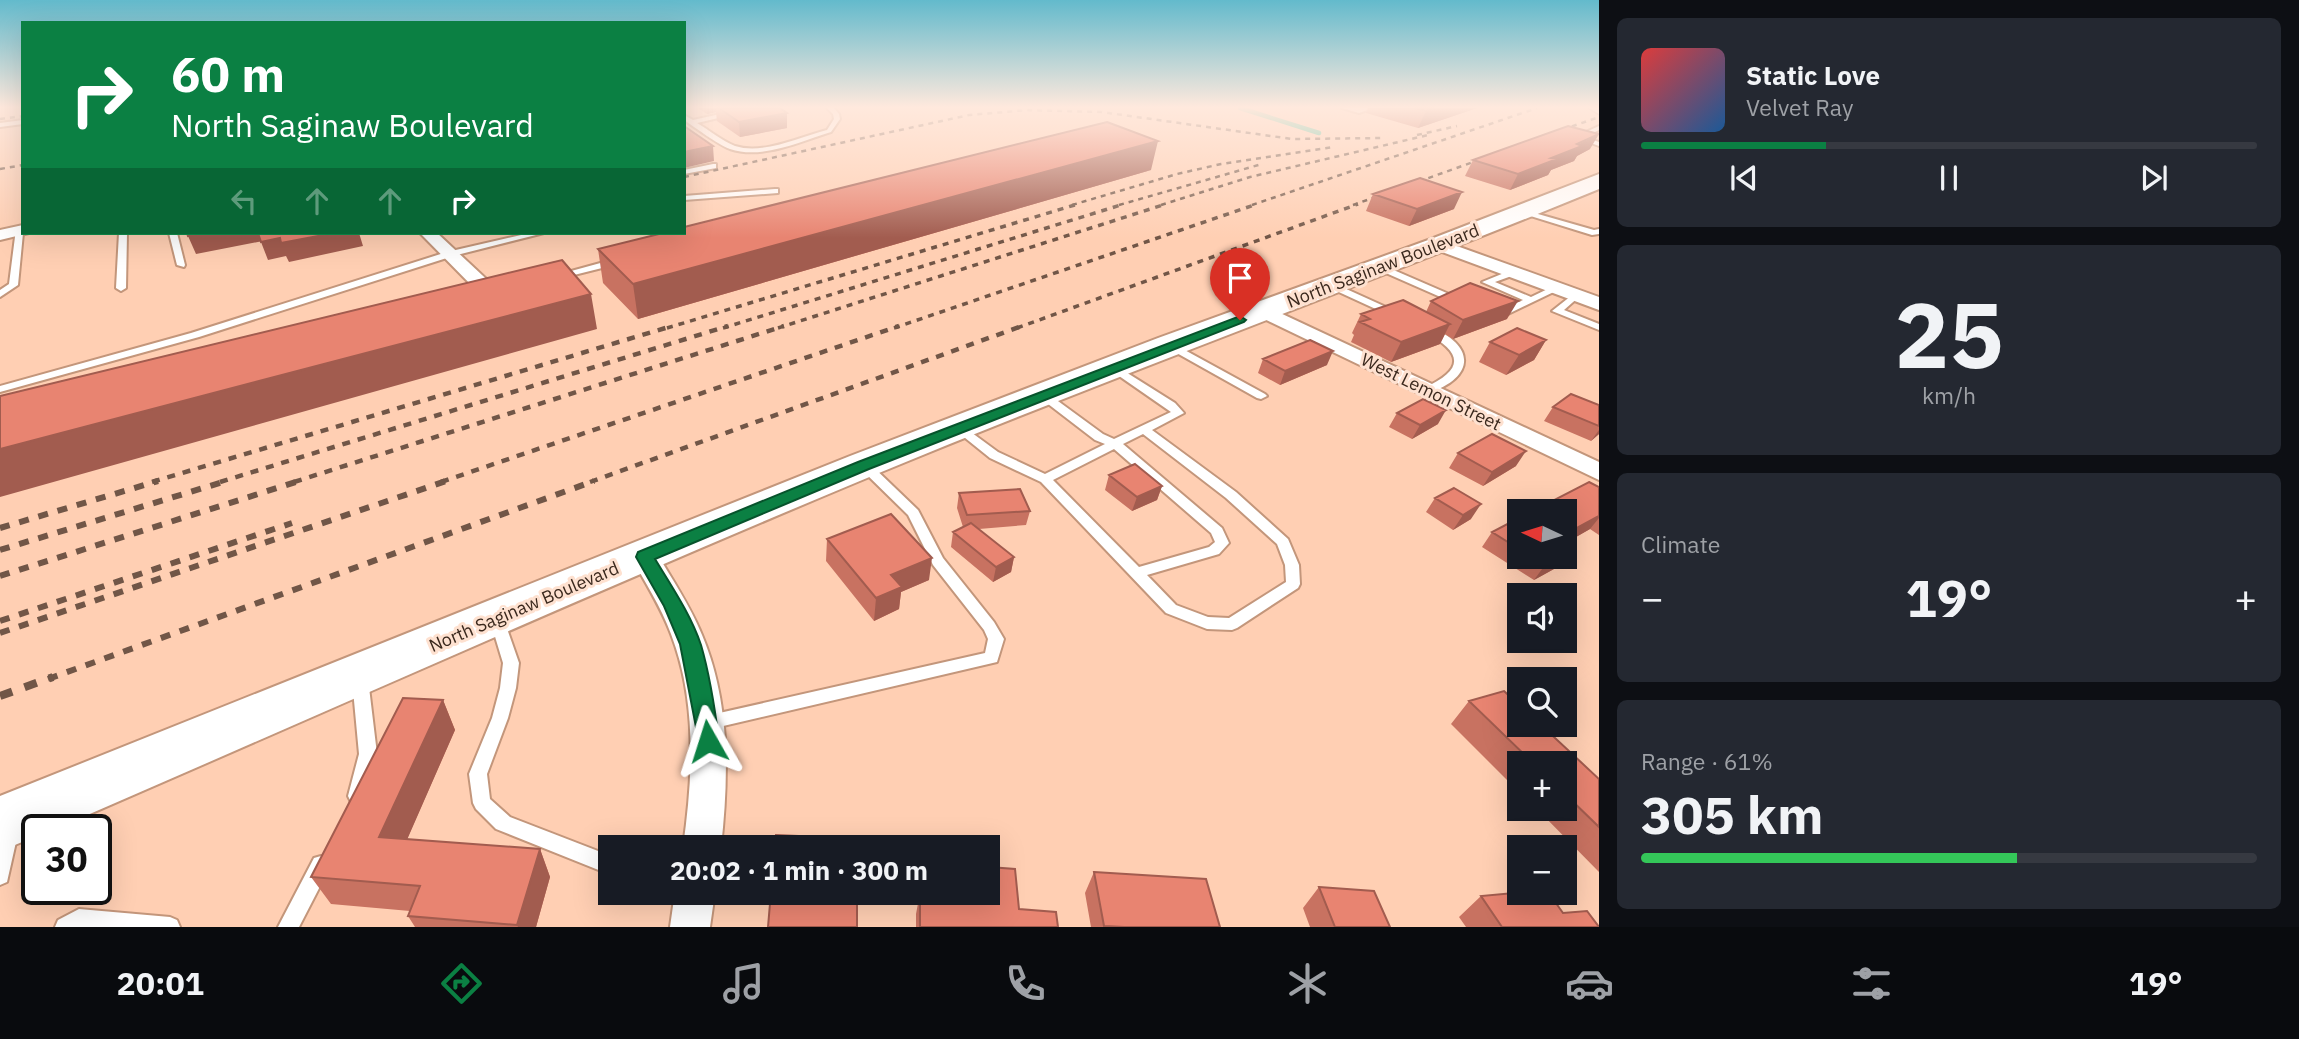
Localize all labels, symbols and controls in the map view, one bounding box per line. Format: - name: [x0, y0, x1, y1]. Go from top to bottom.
- text: 60 m: [171, 42, 285, 105]
- icon: right: [56, 49, 147, 140]
- text: Static Love: [1746, 58, 1880, 92]
- text: Velvet Ray: [1746, 92, 1853, 122]
- text: North Saginaw Boulevard: [171, 104, 534, 146]
- icon: previous: [1725, 159, 1763, 197]
- icon: pause: [1930, 159, 1968, 197]
- icon: next: [2135, 159, 2173, 197]
- icon: left: [225, 182, 263, 220]
- icon: ahead: [298, 182, 336, 220]
- icon: ahead: [371, 182, 409, 220]
- icon: right: [444, 182, 482, 220]
- street label: North Saginaw Boulevard: [1283, 218, 1482, 313]
- pin: [1210, 248, 1270, 320]
- icon: arrive: [1221, 259, 1259, 297]
- text: 25: [1894, 275, 2004, 393]
- street label: West Lemon Street: [1357, 348, 1505, 435]
- text: km/h: [1922, 380, 1976, 410]
- north arrow: [1507, 499, 1577, 569]
- map controls: [1507, 499, 1577, 905]
- text: Climate: [1641, 529, 1720, 559]
- street label: North Saginaw Boulevard: [425, 556, 622, 657]
- text: 19°: [1906, 564, 1992, 631]
- text: −: [1641, 573, 1664, 622]
- text: +: [2234, 573, 2257, 622]
- button: sound: [1507, 583, 1577, 653]
- button: search: [1507, 667, 1577, 737]
- position arrow: [671, 704, 745, 778]
- text: Range · 61%: [1641, 746, 1773, 776]
- button: +: [1507, 751, 1577, 821]
- text: 305 km: [1641, 781, 1823, 848]
- speed limit sign: 30: [21, 814, 112, 905]
- button: −: [1507, 835, 1577, 905]
- text: 20:02 · 1 min · 300 m: [670, 853, 928, 887]
- icon: directions: [437, 959, 486, 1008]
- icon: music: [719, 959, 768, 1008]
- icon: phone: [1001, 959, 1050, 1008]
- icon: climate: [1283, 959, 1332, 1008]
- icon: car: [1565, 959, 1614, 1008]
- icon: filters: [1847, 959, 1896, 1008]
- text: 20:01: [117, 962, 204, 1004]
- text: 19°: [2129, 962, 2182, 1004]

